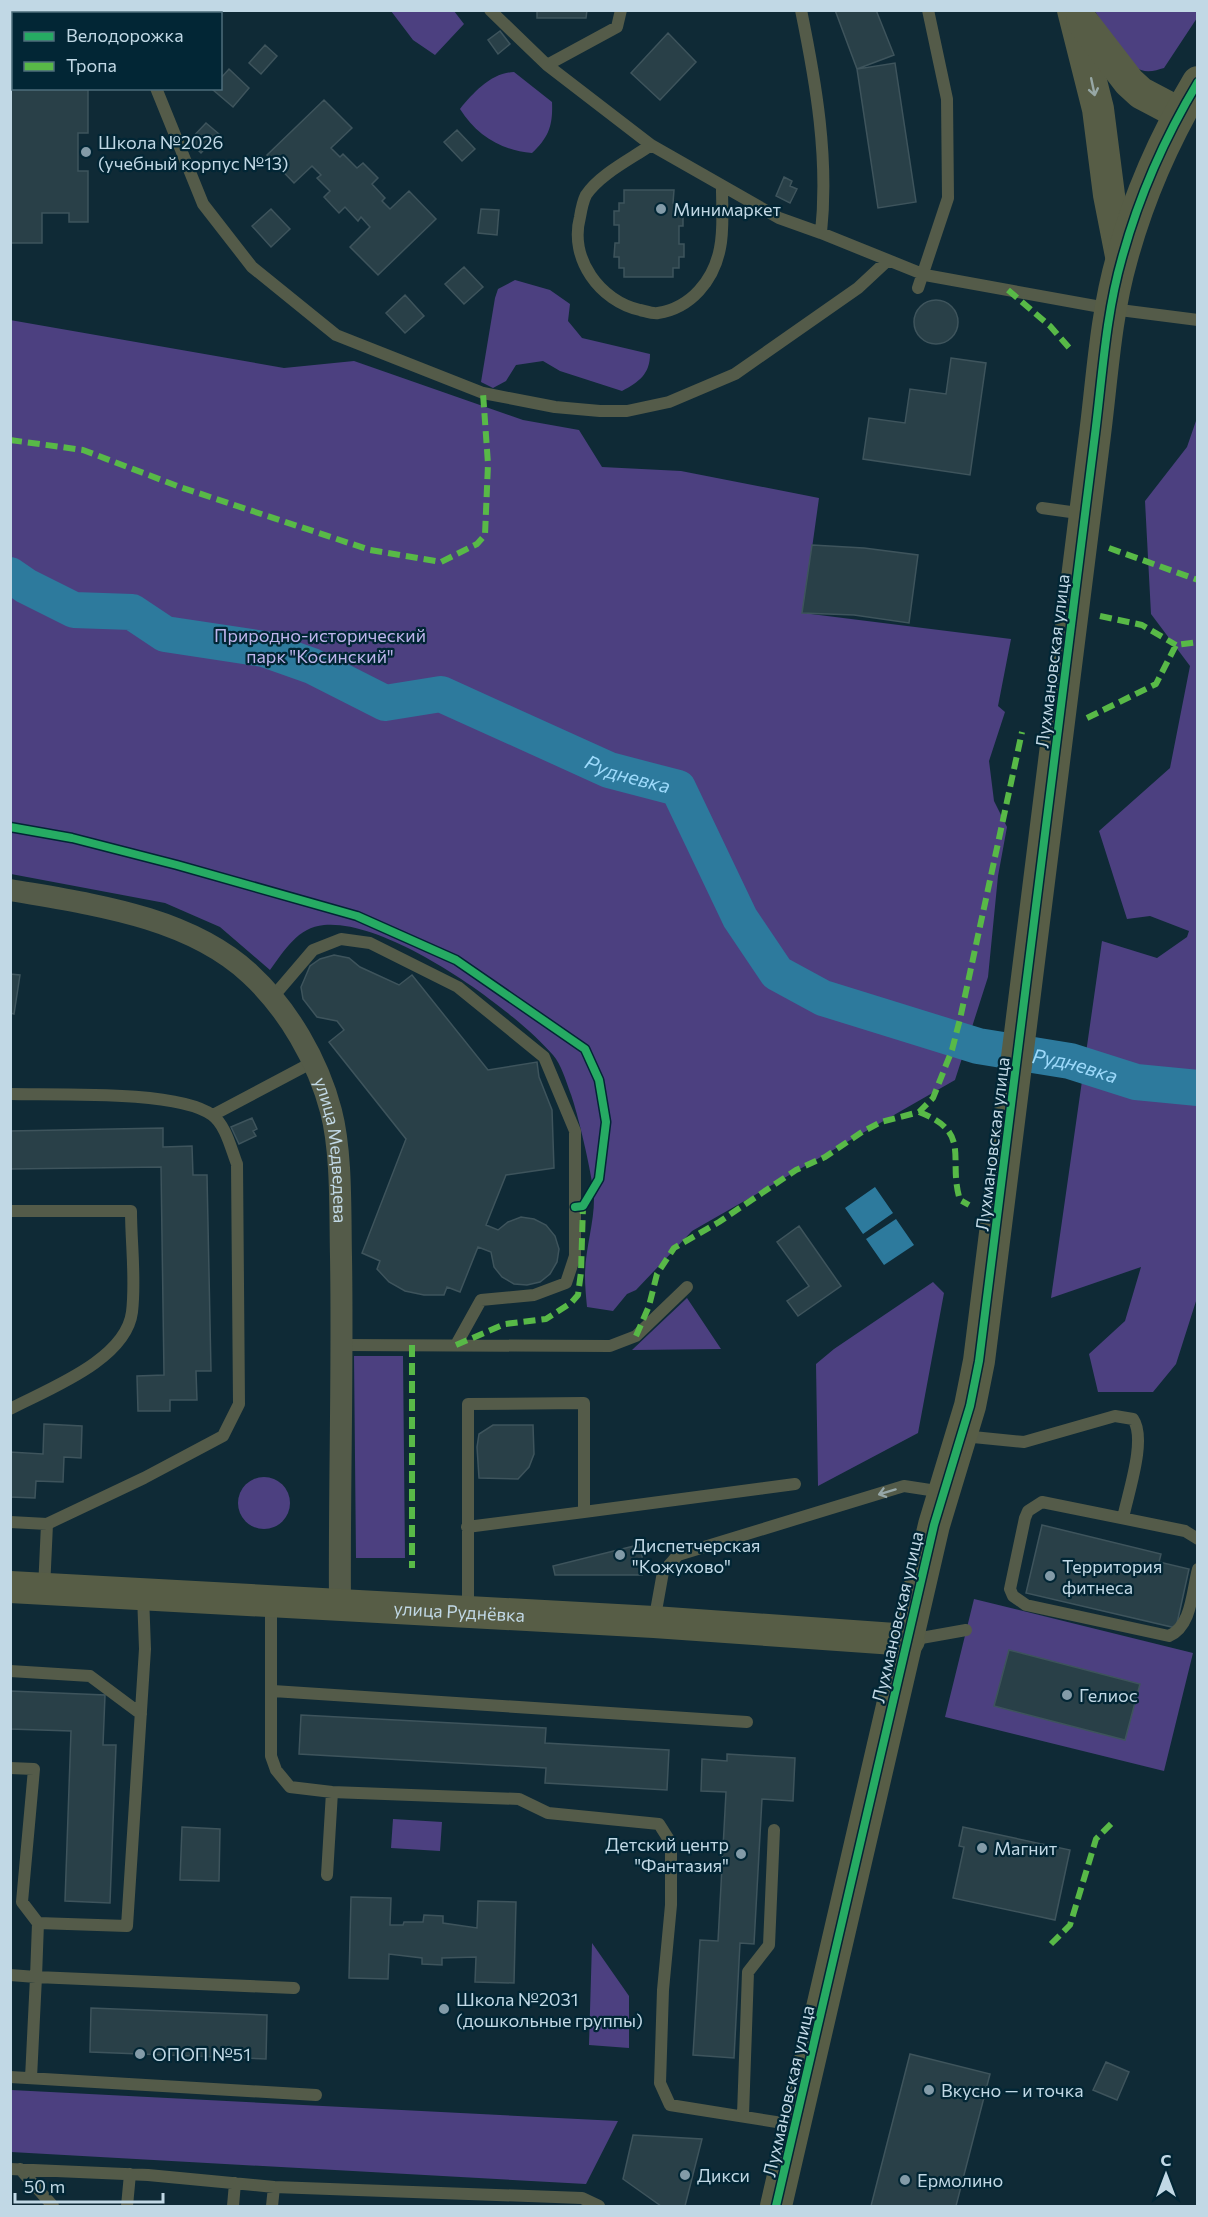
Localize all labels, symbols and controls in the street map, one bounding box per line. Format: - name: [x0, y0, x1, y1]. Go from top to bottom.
- legend: [12, 12, 222, 90]
- text: Велодорожка: [66, 24, 184, 46]
- text: Тропа: [66, 54, 117, 76]
- one-way arrow: [1088, 77, 1099, 97]
- place label: Школа №2026 (учебный корпус №13): [98, 131, 289, 174]
- marker: Школа №2026 (учебный корпус №13): [79, 145, 93, 159]
- place label: Минимаркет: [673, 198, 782, 220]
- marker: Минимаркет: [654, 202, 668, 216]
- street label: Лухмановская улица: [1030, 573, 1074, 749]
- park label: Природно-исторический парк "Косинский": [214, 624, 426, 667]
- water label: Рудневка: [582, 749, 673, 798]
- water label: Рудневка: [1031, 1043, 1121, 1087]
- street label: Лухмановская улица: [970, 1056, 1014, 1232]
- street label: улица Медведева: [310, 1074, 352, 1223]
- one-way arrow: [878, 1487, 897, 1498]
- street label: Лухмановская улица: [867, 1529, 927, 1705]
- place label: Диспетчерская "Кожухово": [632, 1534, 760, 1577]
- marker: Диспетчерская "Кожухово": [613, 1548, 627, 1562]
- place label: Территория фитнеса: [1062, 1555, 1162, 1598]
- marker: Территория фитнеса: [1043, 1569, 1057, 1583]
- street label: улица Руднёвка: [393, 1597, 526, 1626]
- place label: Гелиос: [1079, 1684, 1138, 1706]
- marker: Гелиос: [1060, 1688, 1074, 1702]
- place label: Детский центр "Фантазия": [605, 1833, 729, 1876]
- place label: Магнит: [994, 1837, 1058, 1859]
- marker: Магнит: [975, 1841, 989, 1855]
- marker: Детский центр "Фантазия": [734, 1847, 748, 1861]
- place label: Школа №2031 (дошкольные группы): [456, 1988, 643, 2031]
- marker: Школа №2031 (дошкольные группы): [437, 2002, 451, 2016]
- street label: Лухмановская улица: [758, 2003, 818, 2179]
- place label: ОПОП №51: [152, 2043, 251, 2065]
- marker: ОПОП №51: [133, 2047, 147, 2061]
- place label: Вкусно — и точка: [941, 2079, 1084, 2101]
- marker: Вкусно — и точка: [922, 2083, 936, 2097]
- north arrow: [1136, 2145, 1196, 2205]
- text: С: [1161, 2150, 1172, 2169]
- place label: Дикси: [697, 2164, 750, 2186]
- scale bar: [15, 2166, 164, 2204]
- marker: Дикси: [678, 2168, 692, 2182]
- place label: Ермолино: [917, 2169, 1003, 2191]
- marker: Ермолино: [898, 2173, 912, 2187]
- text: 50 m: [24, 2175, 65, 2197]

